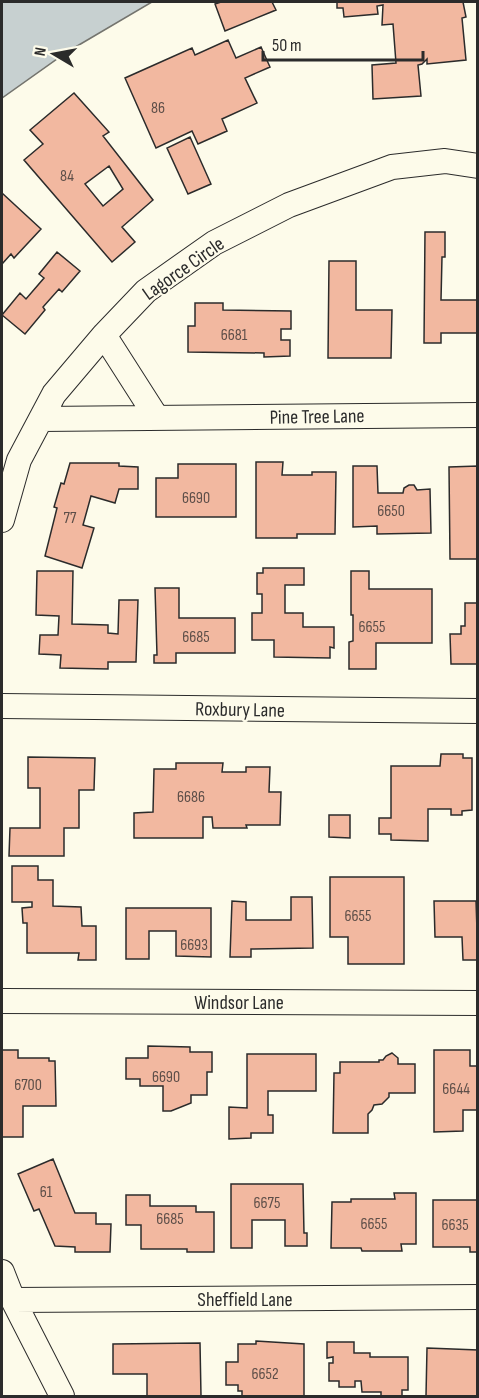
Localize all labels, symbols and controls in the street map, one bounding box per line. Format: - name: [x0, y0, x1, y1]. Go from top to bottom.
- north arrow: [24, 24, 84, 84]
- scale bar: [263, 24, 424, 62]
- text: 50 m: [272, 35, 302, 56]
- text: N: [31, 46, 51, 58]
- house number: 86: [151, 99, 165, 118]
- house number: 84: [60, 167, 74, 186]
- street label: Lagorce Circle: [138, 232, 229, 306]
- house number: 6681: [221, 326, 248, 345]
- street label: Pine Tree Lane: [269, 404, 365, 430]
- house number: 6690: [182, 489, 210, 508]
- house number: 6650: [377, 502, 405, 521]
- house number: 77: [64, 509, 77, 528]
- house number: 6655: [359, 618, 385, 637]
- house number: 6685: [182, 628, 210, 647]
- street label: Roxbury Lane: [195, 697, 285, 723]
- house number: 6686: [177, 788, 205, 807]
- house number: 6655: [345, 907, 371, 926]
- house number: 6693: [180, 936, 208, 955]
- street label: Windsor Lane: [194, 991, 284, 1015]
- house number: 6690: [152, 1068, 180, 1087]
- house number: 6700: [14, 1076, 42, 1095]
- house number: 6644: [442, 1080, 470, 1099]
- house number: 61: [40, 1183, 53, 1202]
- house number: 6675: [254, 1194, 280, 1213]
- house number: 6685: [156, 1210, 184, 1229]
- house number: 6655: [361, 1215, 387, 1234]
- house number: 6635: [441, 1216, 469, 1235]
- street label: Sheffield Lane: [197, 1288, 293, 1312]
- house number: 6652: [251, 1365, 279, 1384]

